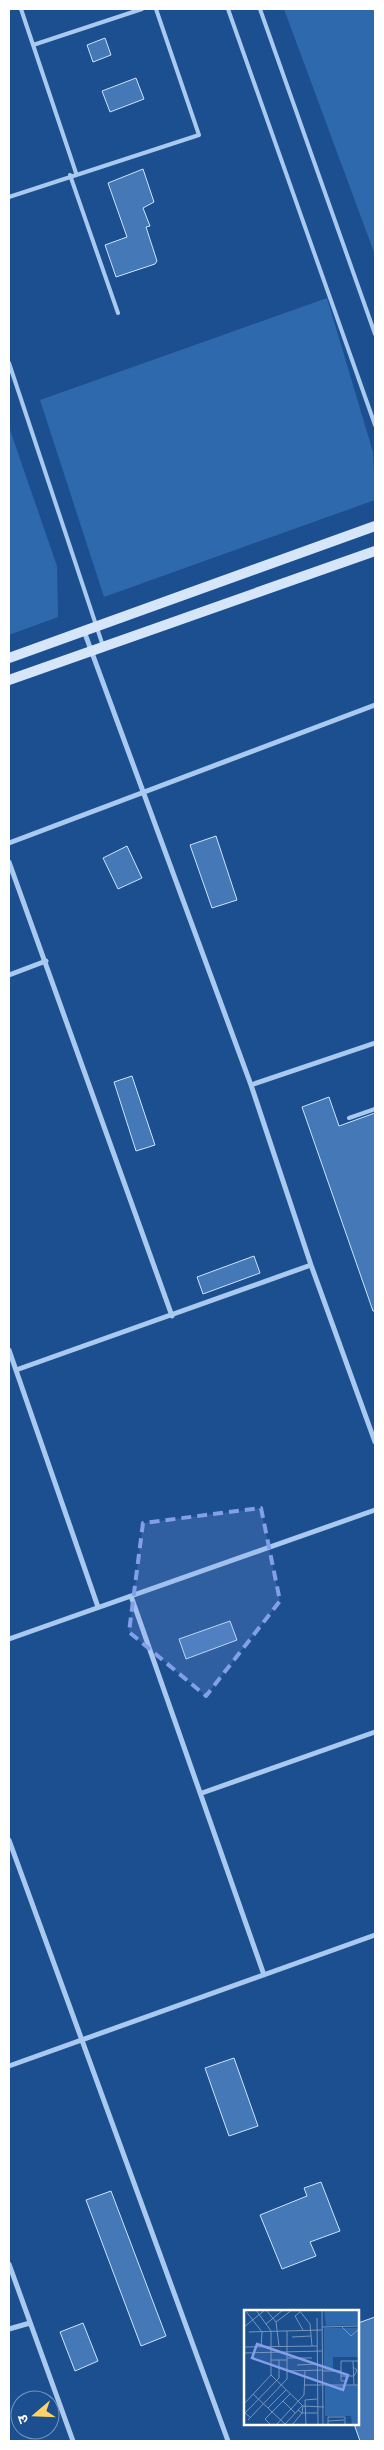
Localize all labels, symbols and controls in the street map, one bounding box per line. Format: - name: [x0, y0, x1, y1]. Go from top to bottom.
- inset map: [244, 2310, 359, 2425]
- north arrow: [10, 2390, 60, 2440]
- text: उ: [11, 2411, 33, 2427]

